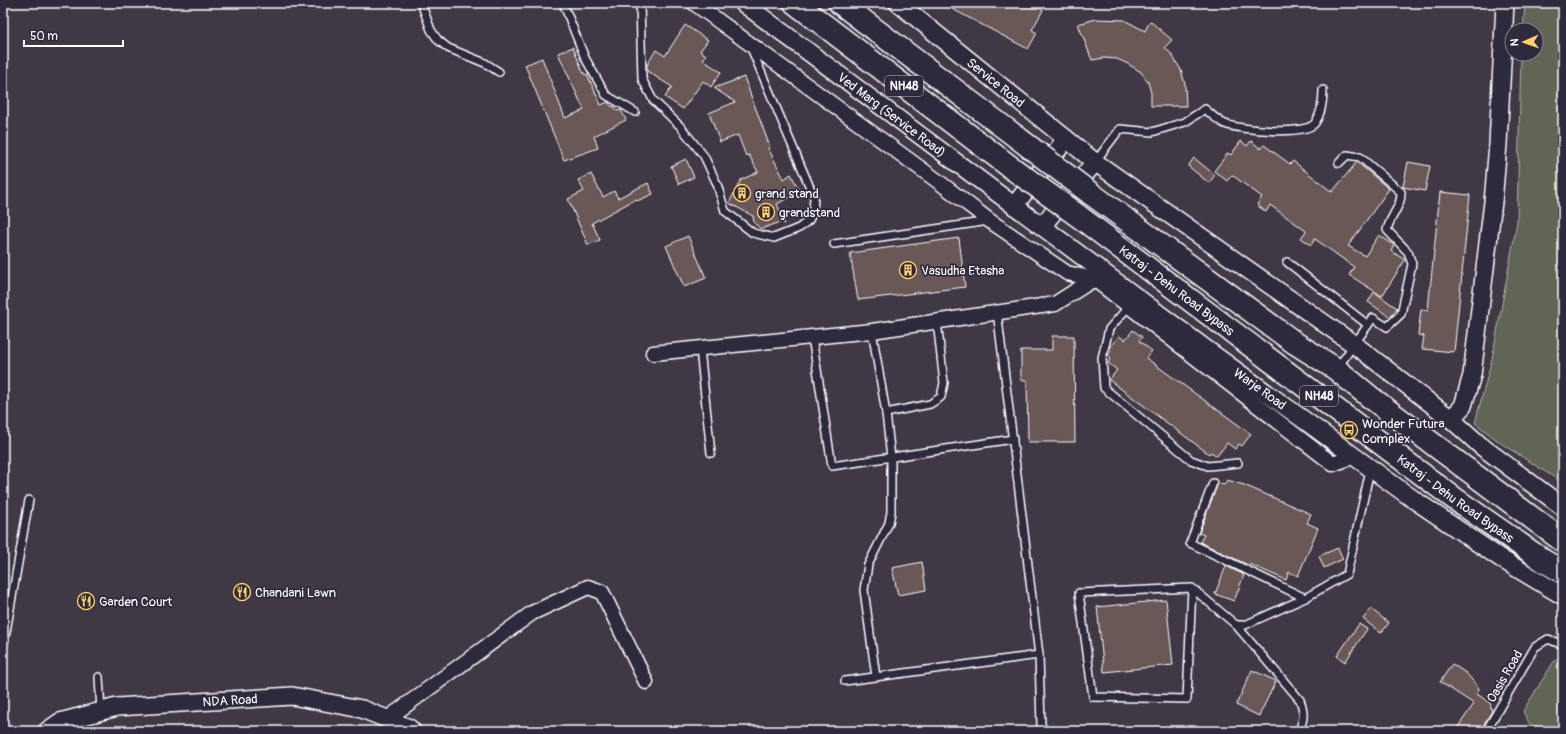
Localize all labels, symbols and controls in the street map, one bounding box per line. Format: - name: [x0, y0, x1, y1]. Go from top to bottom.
- scale bar: [24, 22, 123, 48]
- north arrow: [1504, 22, 1544, 62]
- text: 50 m: [30, 29, 58, 44]
- text: N: [1508, 38, 1521, 46]
- street label: Service Road: [963, 55, 1028, 111]
- street label: Ved Marg (Service Road): [834, 69, 949, 161]
- road number: NH48: [885, 76, 923, 96]
- building icon: grand stand: [732, 183, 752, 203]
- place label: grand stand: [755, 186, 819, 202]
- building icon: grandstand: [756, 202, 776, 222]
- place label: grandstand: [779, 205, 840, 221]
- street label: Katraj - Dehu Road Bypass: [1115, 242, 1237, 340]
- building icon: Vasudha Etasha: [898, 260, 918, 280]
- place label: Vasudha Etasha: [921, 263, 1004, 279]
- street label: Warje Road: [1230, 365, 1289, 413]
- road number: NH48: [1300, 386, 1338, 406]
- place label: Wonder Futura Complex: [1362, 416, 1445, 447]
- bus stop icon: Wonder Futura Complex: [1339, 420, 1359, 440]
- street label: Katraj - Dehu Road Bypass: [1394, 451, 1517, 547]
- restaurant icon: Chandani Lawn: [232, 582, 252, 602]
- place label: Chandani Lawn: [255, 585, 336, 601]
- restaurant icon: Garden Court: [76, 591, 96, 611]
- place label: Garden Court: [99, 594, 173, 610]
- street label: Oasis Road: [1483, 647, 1526, 706]
- street label: NDA Road: [202, 691, 258, 711]

